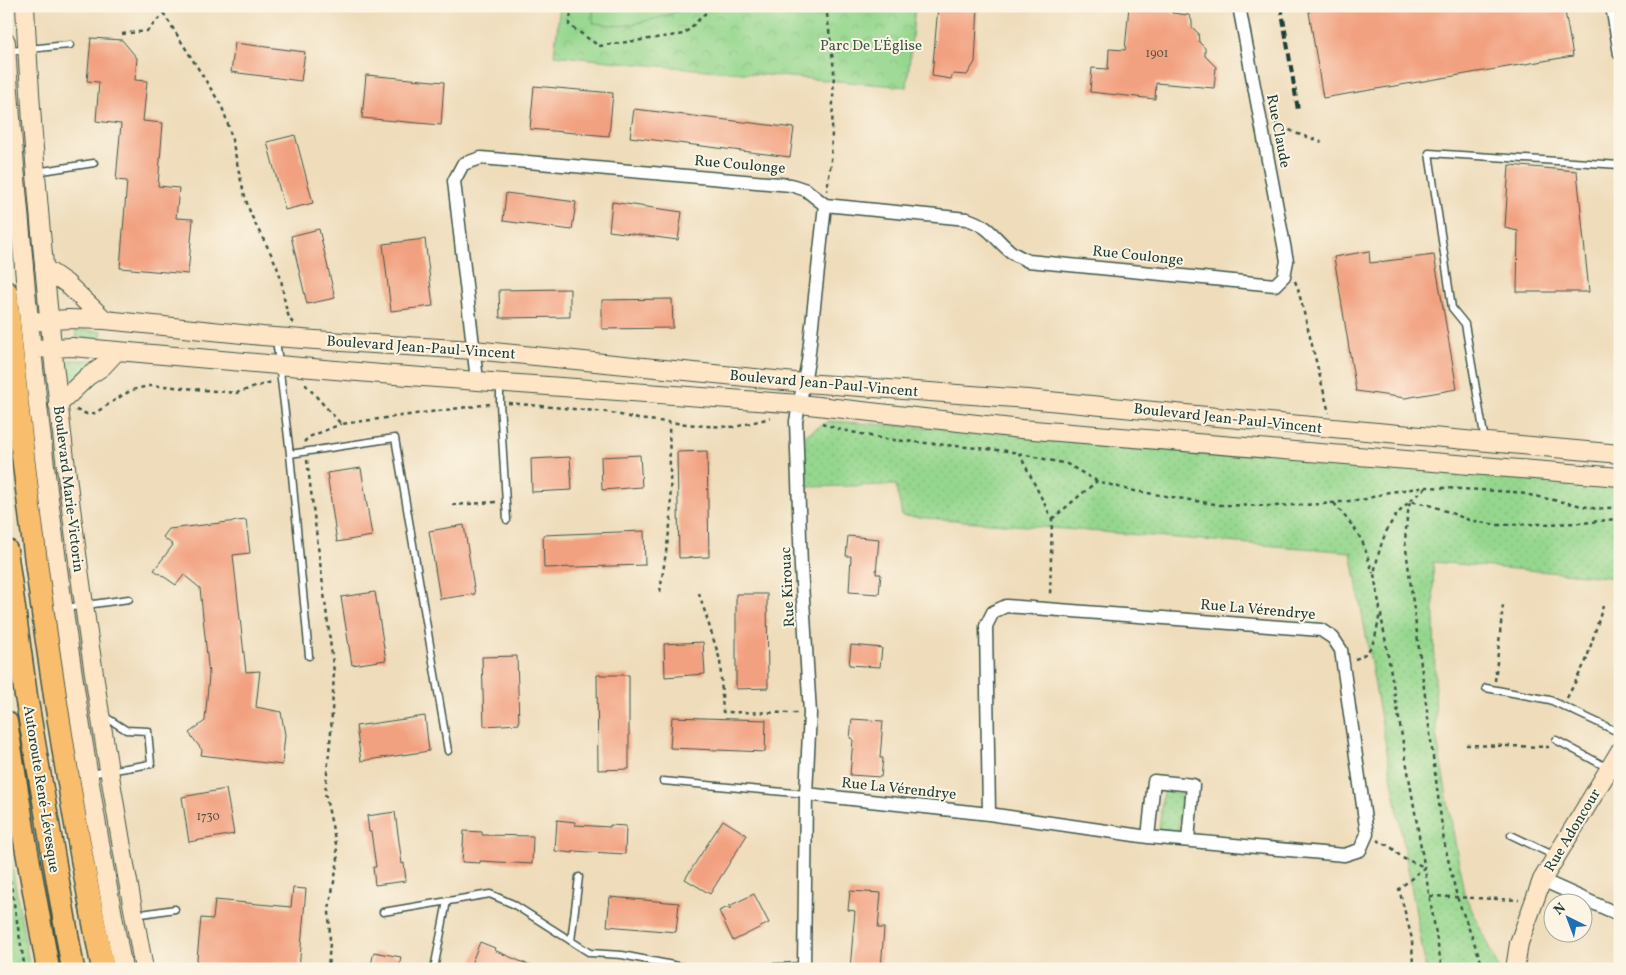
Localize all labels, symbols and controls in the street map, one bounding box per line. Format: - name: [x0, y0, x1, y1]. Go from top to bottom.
- park label: Parc De L'Église: [820, 36, 922, 57]
- house number: 1901: [1146, 46, 1169, 62]
- street label: Rue Claude: [1260, 93, 1295, 170]
- street label: Rue Coulonge: [693, 151, 786, 180]
- street label: Rue Coulonge: [1091, 241, 1184, 272]
- street label: Boulevard Jean-Paul-Vincent: [326, 331, 516, 366]
- street label: Boulevard Jean-Paul-Vincent: [729, 366, 919, 403]
- street label: Boulevard Jean-Paul-Vincent: [1133, 399, 1323, 440]
- street label: Boulevard Marie-Victorin: [47, 405, 88, 574]
- street label: Rue Kirouac: [776, 546, 801, 628]
- street label: Rue La Vérendrye: [1199, 595, 1316, 626]
- street label: Autoroute René-Lévesque: [17, 704, 64, 874]
- street label: Rue La Vérendrye: [840, 773, 957, 806]
- street label: Rue Adoncour: [1540, 785, 1606, 876]
- house number: 1730: [196, 809, 220, 825]
- north arrow: [1544, 892, 1594, 942]
- text: N: [1550, 899, 1570, 920]

